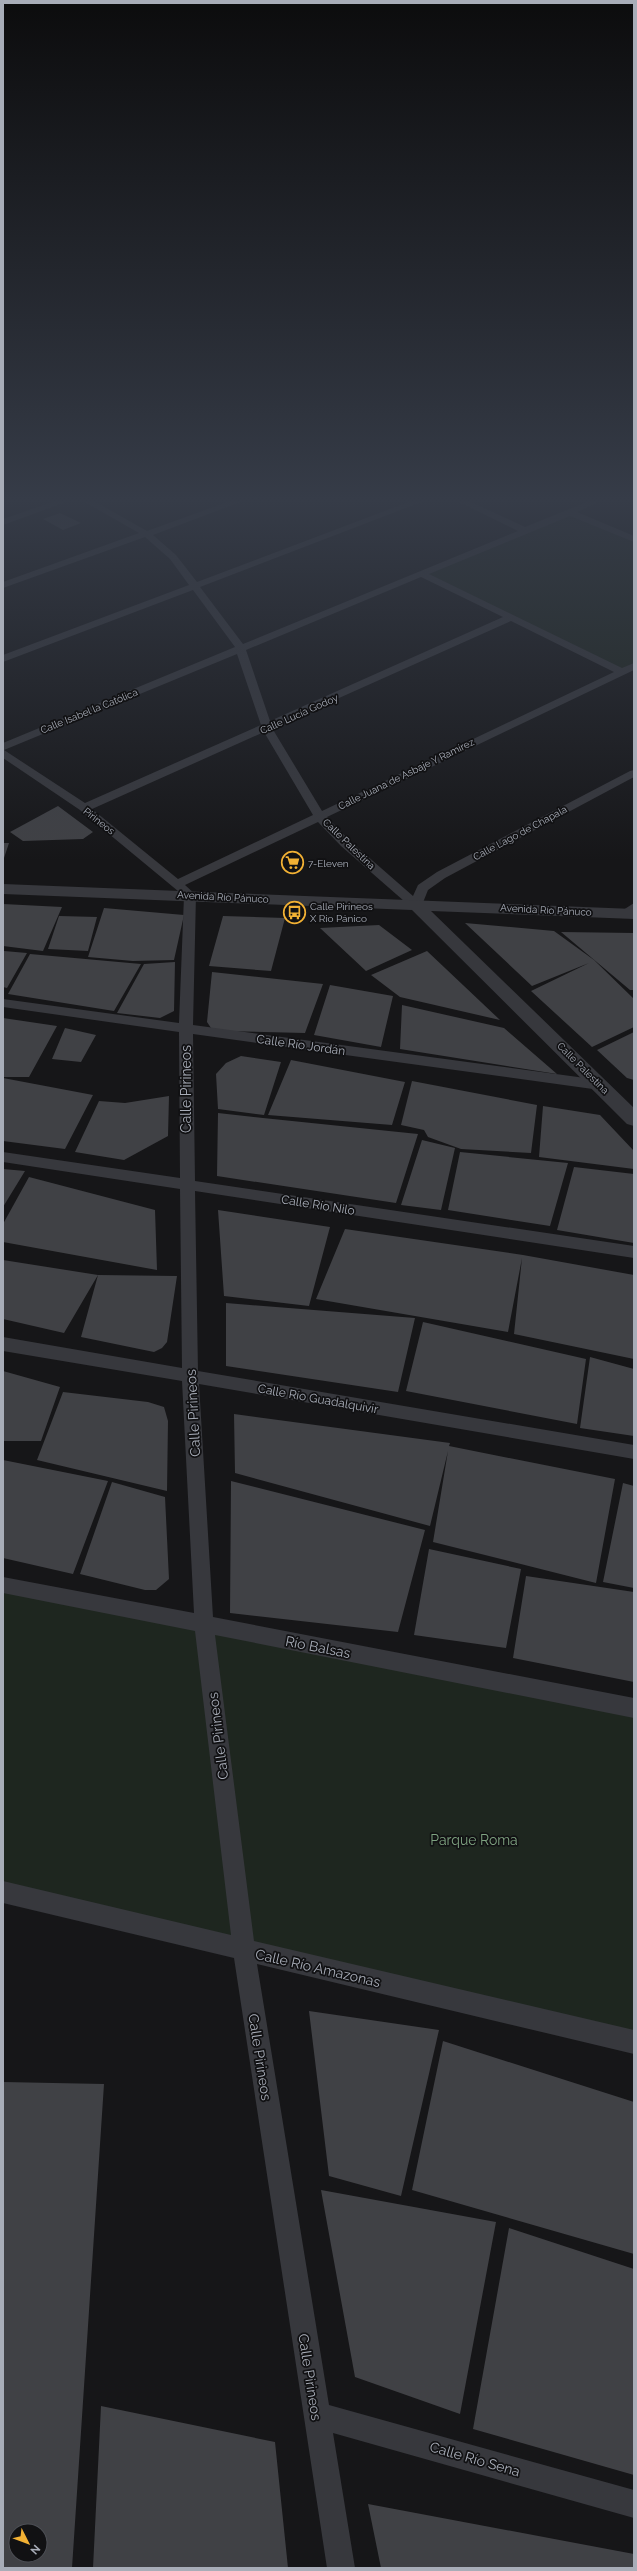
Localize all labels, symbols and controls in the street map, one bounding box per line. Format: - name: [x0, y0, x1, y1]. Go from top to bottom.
- street label: Calle Isabel la Católica: [39, 686, 139, 736]
- street label: Calle Lucía Godoy: [258, 692, 340, 736]
- street label: Calle Juana de Asbaje Y Ramírez: [336, 736, 476, 812]
- street label: Calle Lago de Chapala: [471, 804, 569, 862]
- street label: Pirineos: [81, 805, 117, 837]
- street label: Calle Palestina: [321, 816, 377, 872]
- supermarket icon: 7-Eleven: [280, 850, 306, 876]
- place label: 7-Eleven: [308, 858, 349, 869]
- street label: Avenida Río Pánuco: [177, 889, 269, 905]
- bus stop icon: Calle Pirineos X Rio Pánico: [281, 899, 307, 925]
- place label: Calle Pirineos X Rio Pánico: [310, 901, 373, 924]
- street label: Avenida Río Pánuco: [500, 902, 592, 918]
- street label: Calle Río Jordán: [256, 1032, 346, 1058]
- street label: Calle Palestina: [555, 1040, 611, 1096]
- street label: Calle Pirineos: [178, 1045, 194, 1133]
- street label: Calle Río Nilo: [280, 1192, 356, 1218]
- street label: Calle Pirineos: [183, 1368, 203, 1457]
- street label: Calle Río Guadalquivir: [257, 1382, 380, 1417]
- street label: Río Balsas: [284, 1633, 352, 1661]
- street label: Calle Pirineos: [205, 1691, 231, 1781]
- park label: Parque Roma: [430, 1832, 518, 1848]
- street label: Calle Río Amazonas: [254, 1946, 382, 1990]
- street label: Calle Pirineos: [245, 2012, 275, 2102]
- street label: Calle Pirineos: [295, 2332, 325, 2422]
- street label: Calle Río Sena: [428, 2438, 522, 2480]
- north arrow: [8, 2523, 48, 2563]
- text: N: [27, 2542, 43, 2557]

